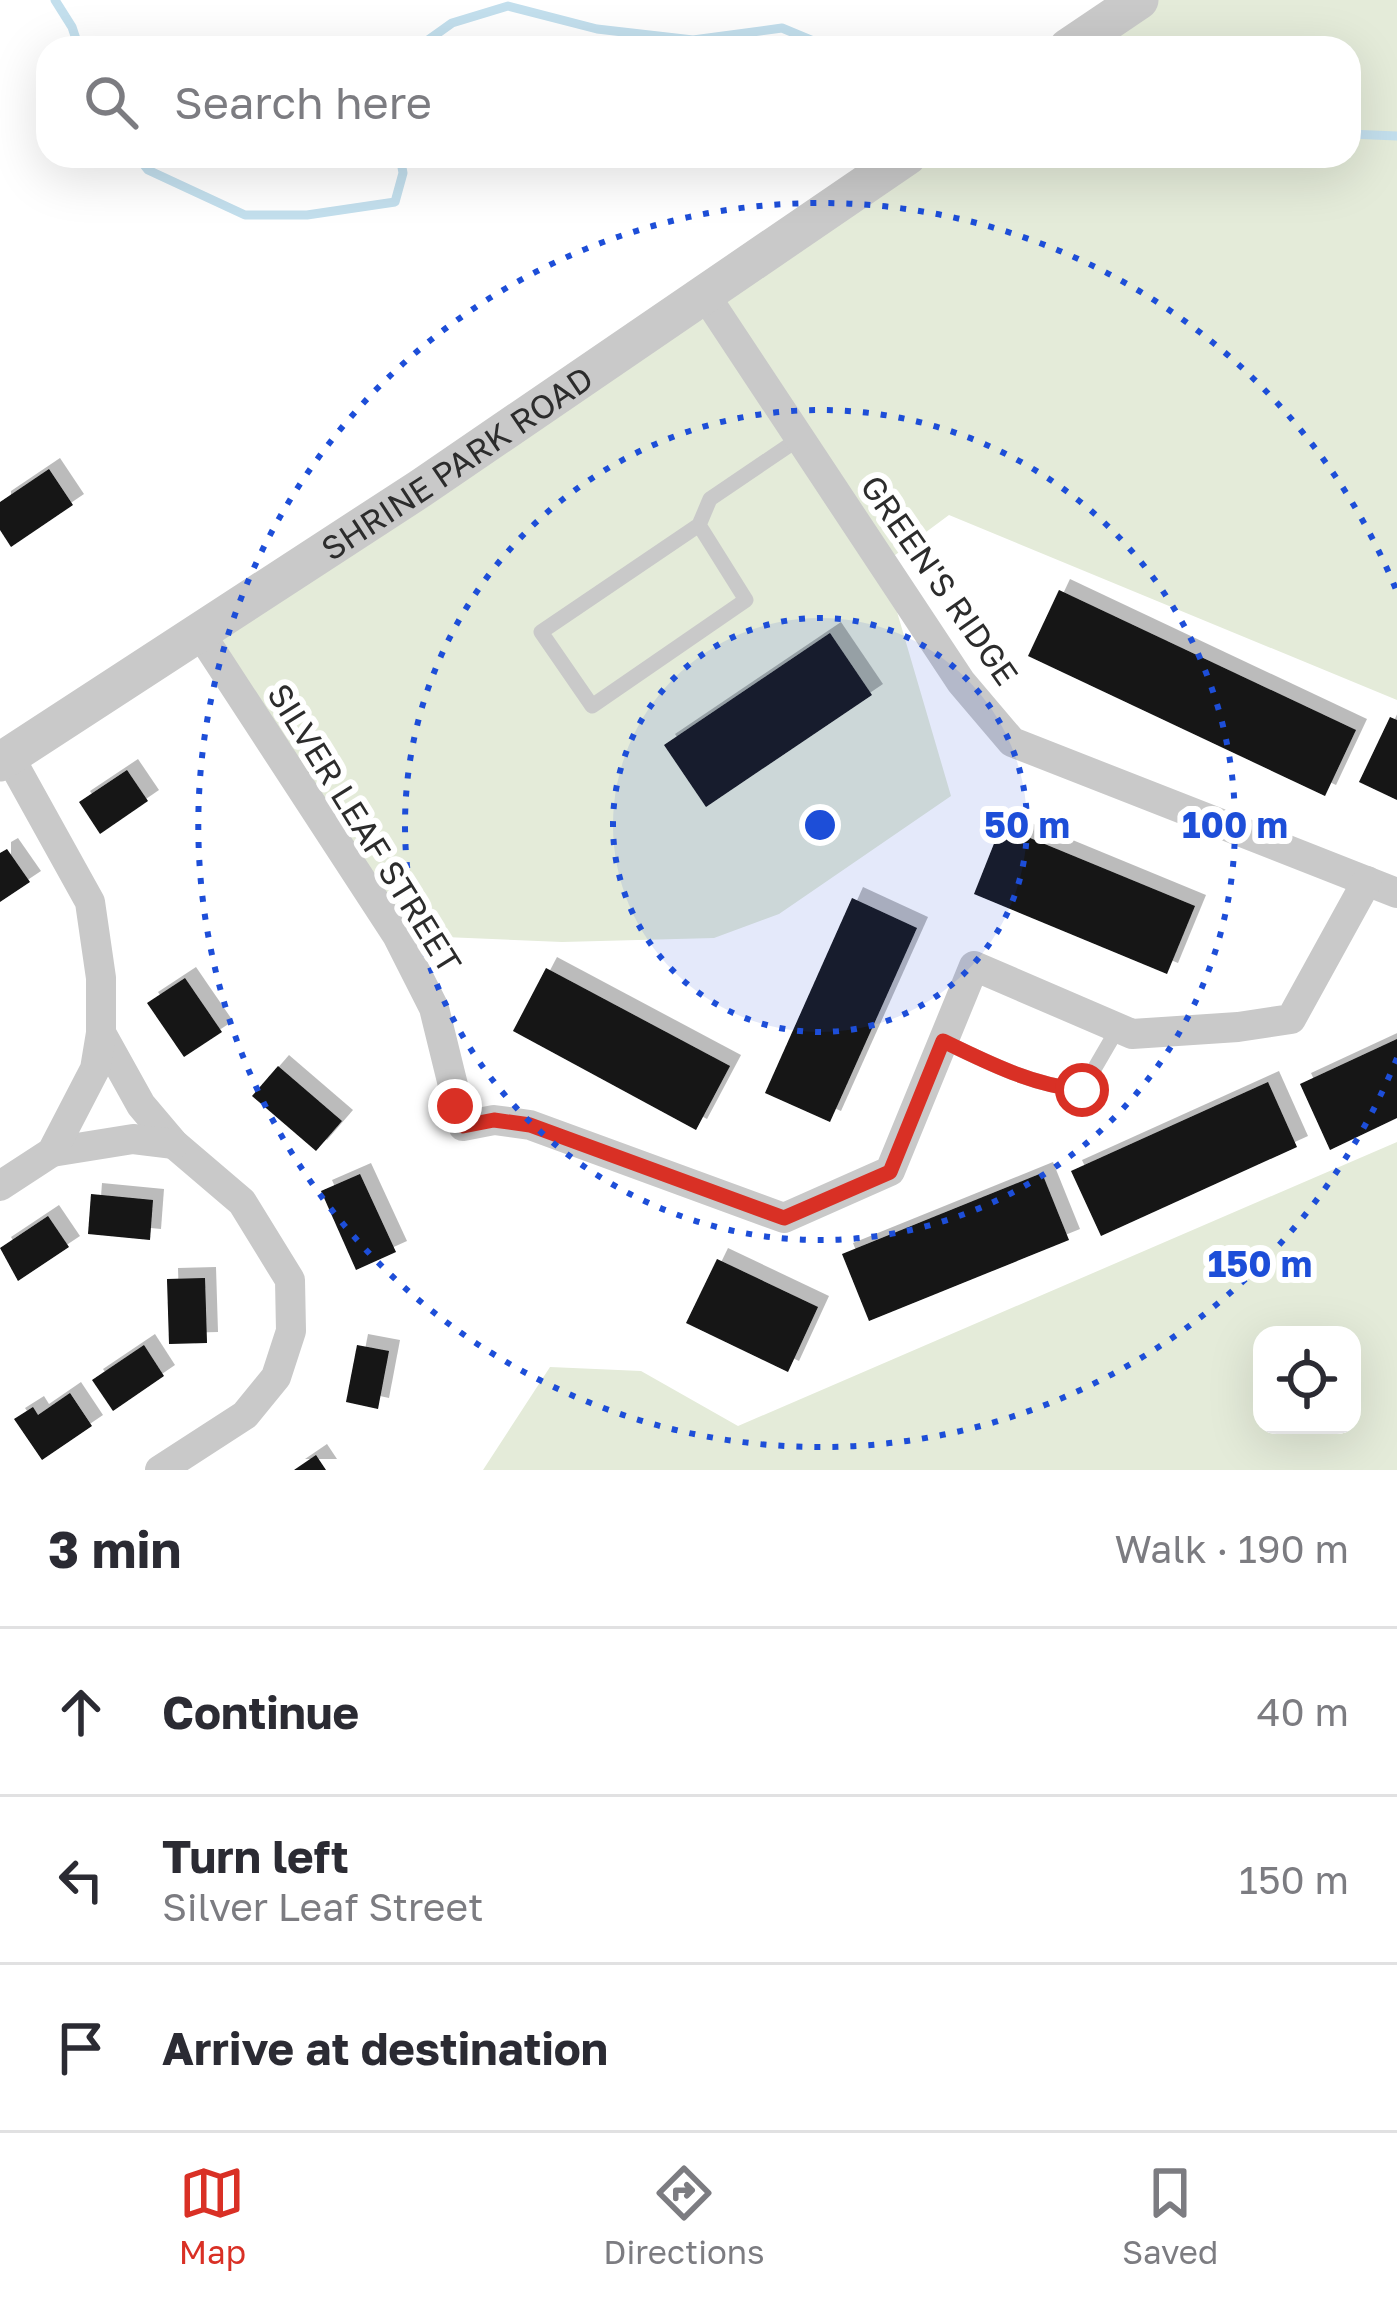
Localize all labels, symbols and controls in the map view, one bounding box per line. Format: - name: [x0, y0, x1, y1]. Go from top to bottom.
- search box: [36, 36, 1361, 168]
- icon: search: [78, 69, 144, 135]
- text: Search here: [174, 75, 432, 129]
- street label: SHRINE PARK ROAD: [313, 357, 600, 567]
- street label: GREEN'S RIDGE: [853, 468, 1027, 692]
- street label: SILVER LEAF STREET: [260, 676, 470, 980]
- text: 50 m: [984, 803, 1070, 846]
- text: 100 m: [1182, 803, 1288, 846]
- centre of rings: [799, 804, 841, 846]
- route start: [1055, 1063, 1109, 1117]
- route end: [428, 1079, 482, 1133]
- text: 150 m: [1208, 1242, 1312, 1285]
- map controls: [1253, 1326, 1361, 1434]
- button: locate: [1253, 1326, 1361, 1434]
- text: 3 min: [48, 1518, 181, 1579]
- text: Walk · 190 m: [1114, 1525, 1349, 1572]
- icon: ahead: [48, 1679, 114, 1745]
- text: Continue: [162, 1685, 359, 1739]
- text: 40 m: [1257, 1688, 1349, 1735]
- text: Turn left: [162, 1829, 349, 1883]
- icon: left: [48, 1847, 114, 1913]
- text: 150 m: [1239, 1856, 1349, 1903]
- text: Silver Leaf Street: [162, 1883, 484, 1930]
- icon: arrive: [48, 2015, 114, 2081]
- text: Arrive at destination: [162, 2021, 608, 2075]
- tab: Map: [179, 2160, 246, 2271]
- tab: Directions: [603, 2160, 765, 2271]
- tab: Saved: [1122, 2160, 1218, 2271]

